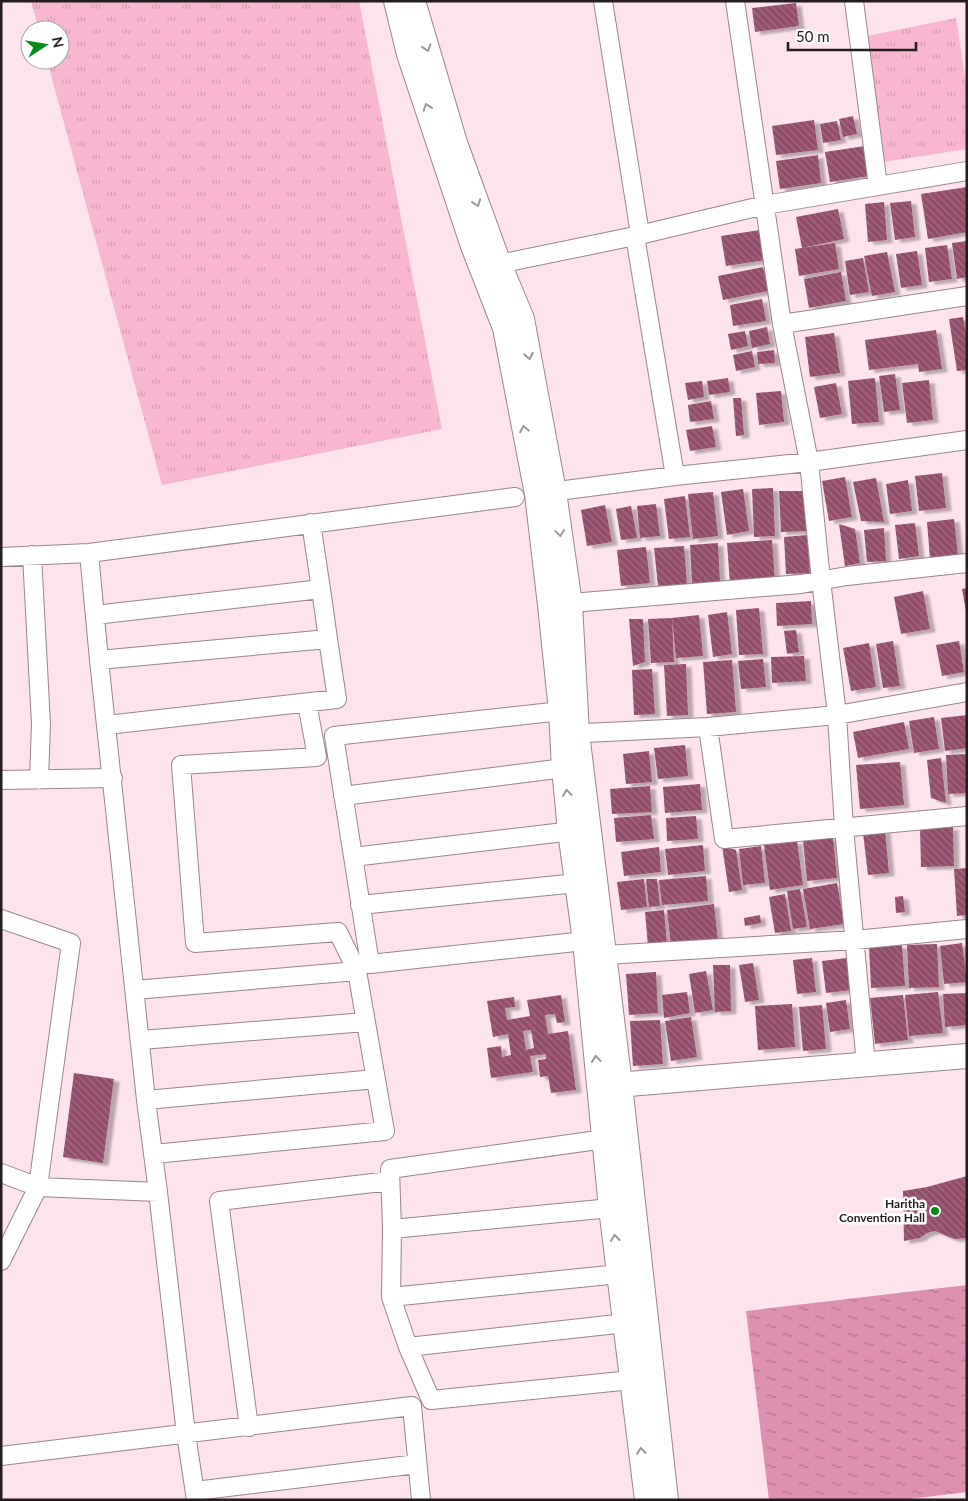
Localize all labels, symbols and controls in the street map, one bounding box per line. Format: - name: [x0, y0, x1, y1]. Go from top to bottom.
- north arrow: [20, 20, 70, 70]
- scale bar: [788, 20, 916, 52]
- text: 50 m: [796, 27, 830, 45]
- text: N: [49, 35, 68, 49]
- one-way arrow: [421, 43, 431, 52]
- one-way arrow: [422, 103, 432, 111]
- one-way arrow: [471, 198, 481, 206]
- one-way arrow: [523, 352, 533, 360]
- one-way arrow: [519, 424, 530, 433]
- one-way arrow: [554, 530, 565, 538]
- one-way arrow: [562, 789, 573, 797]
- one-way arrow: [591, 1055, 602, 1063]
- place label: Haritha Convention Hall: [839, 1196, 925, 1225]
- marker: Haritha Convention Hall: [929, 1205, 941, 1217]
- one-way arrow: [610, 1234, 621, 1242]
- one-way arrow: [636, 1447, 647, 1455]

